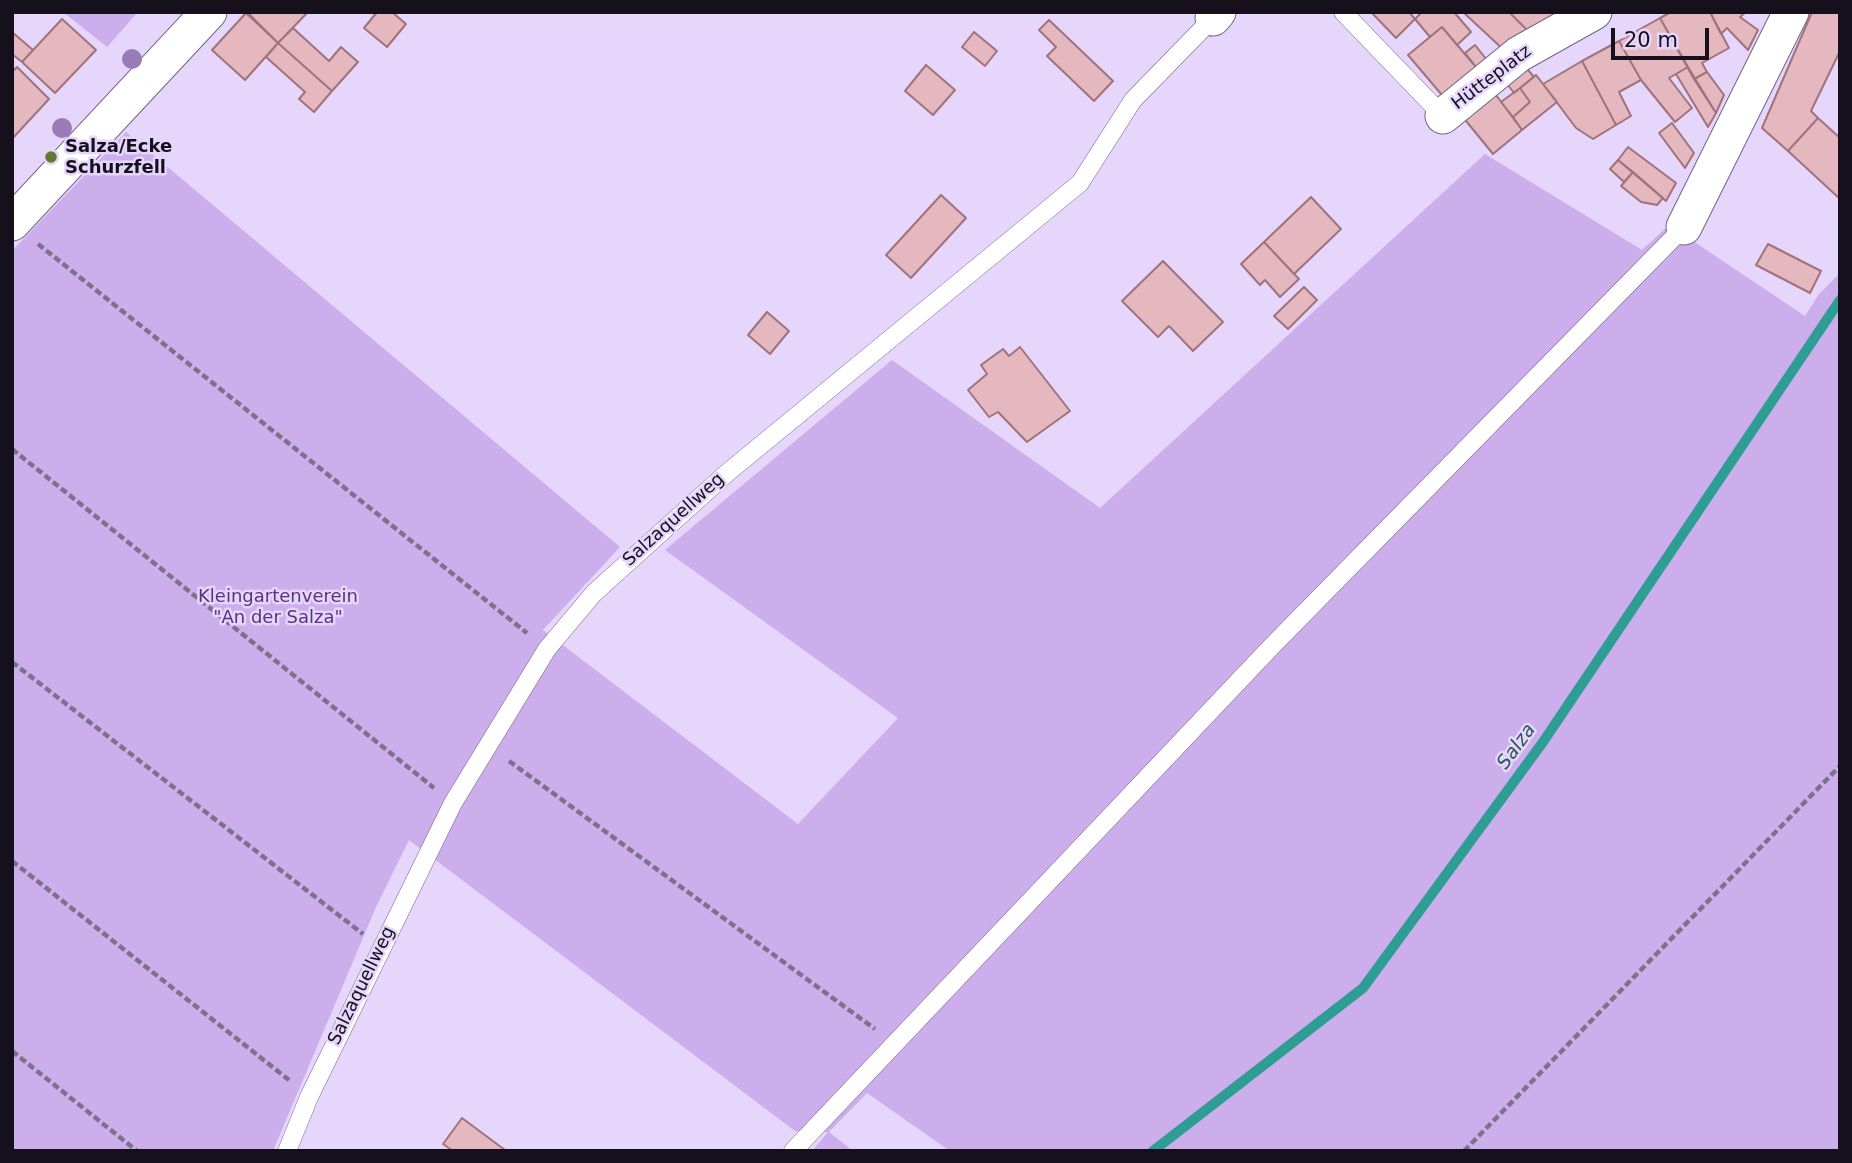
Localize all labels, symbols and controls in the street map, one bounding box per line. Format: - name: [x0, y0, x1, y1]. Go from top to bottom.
- scale bar: [1614, 14, 1712, 58]
- text: 20 m: [1624, 28, 1678, 52]
- street label: Hütteplatz: [1448, 41, 1536, 115]
- place label: Salza/Ecke Schurzfell: [65, 136, 172, 178]
- marker: Salza/Ecke Schurzfell: [43, 149, 59, 165]
- street label: Salzaquellweg: [619, 469, 729, 571]
- park label: Kleingartenverein "An der Salza": [198, 586, 358, 628]
- water label: Salza: [1493, 720, 1541, 774]
- street label: Salzaquellweg: [324, 923, 400, 1049]

